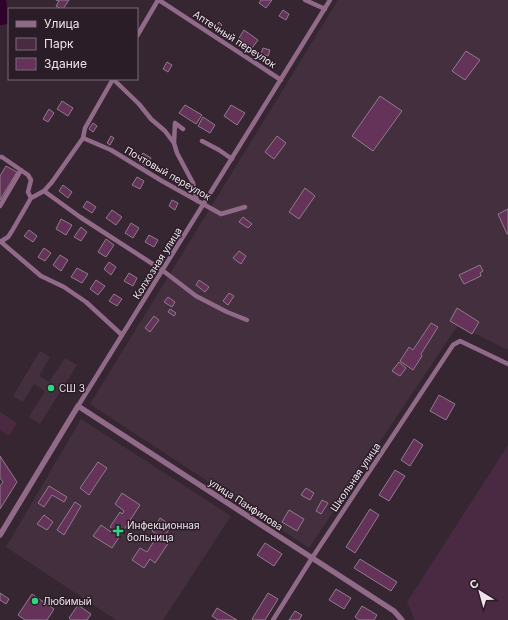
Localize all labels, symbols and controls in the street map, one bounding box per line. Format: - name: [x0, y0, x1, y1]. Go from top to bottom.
- legend: [8, 8, 138, 80]
- street label: Аптечный переулок: [191, 8, 279, 71]
- text: Улица: [44, 16, 79, 31]
- text: Парк: [44, 36, 74, 51]
- text: Здание: [44, 56, 87, 71]
- street label: Почтовый переулок: [123, 143, 214, 203]
- street label: Колхозная улица: [130, 225, 184, 301]
- place label: СШ 3: [59, 382, 85, 394]
- marker: СШ 3: [46, 383, 56, 393]
- street label: Школьная улица: [328, 440, 382, 514]
- street label: улица Панфилова: [207, 476, 285, 532]
- place label: Инфекционная больница: [127, 519, 199, 543]
- marker: Инфекционная больница: [112, 525, 124, 537]
- north arrow: [460, 572, 500, 612]
- text: С: [467, 576, 481, 592]
- place label: Любимый: [43, 595, 92, 607]
- marker: Любимый: [30, 596, 40, 606]

